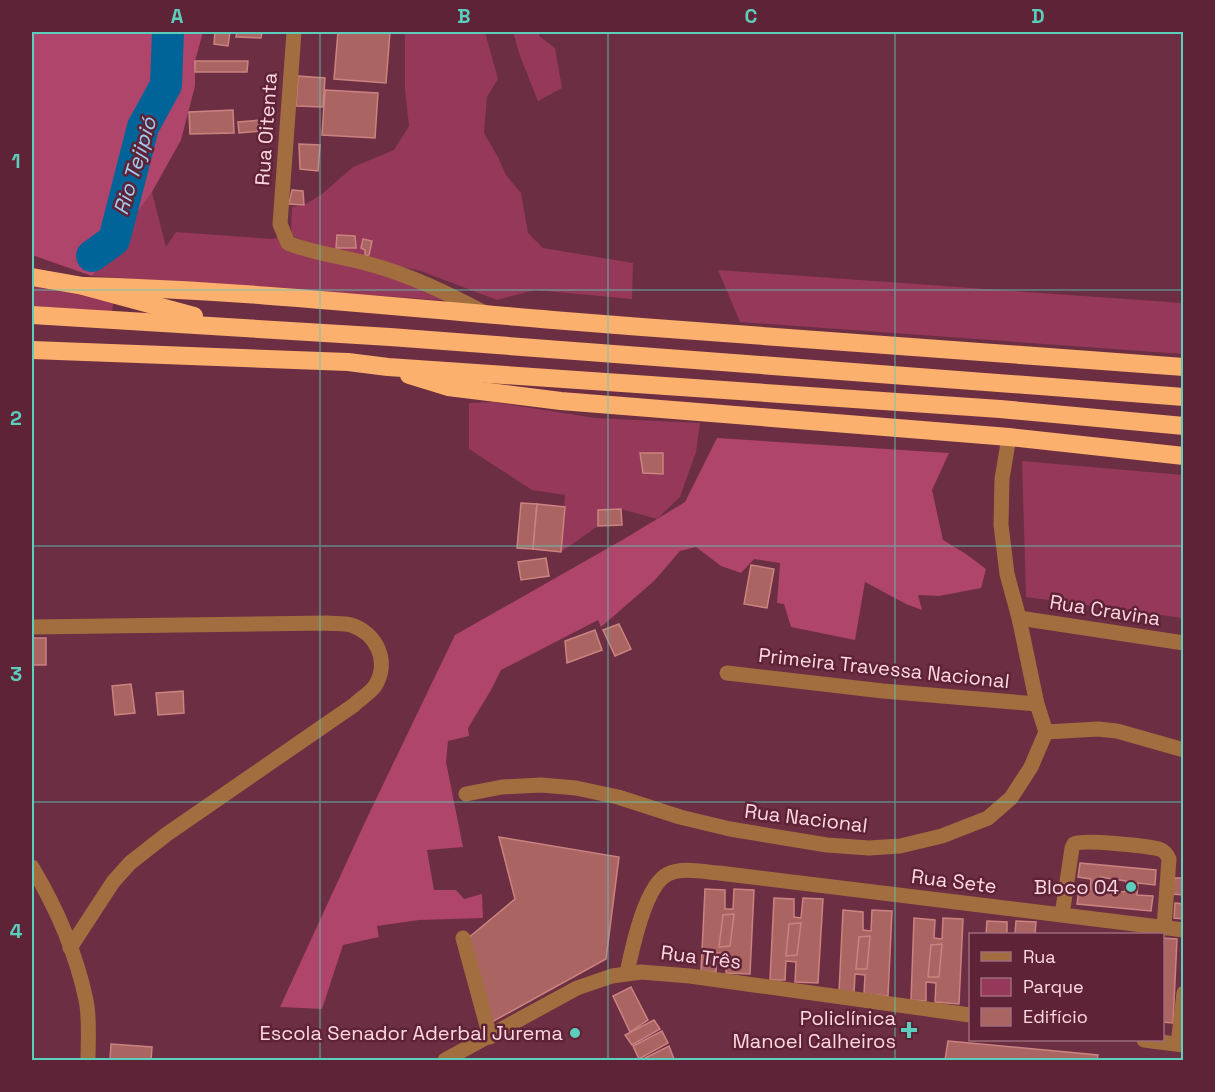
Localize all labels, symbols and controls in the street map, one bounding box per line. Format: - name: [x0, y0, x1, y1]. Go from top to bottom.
- text: A: [171, 3, 184, 29]
- text: B: [457, 3, 471, 29]
- text: C: [745, 3, 758, 29]
- text: D: [1031, 3, 1045, 29]
- street label: Rua Oitenta: [249, 72, 283, 186]
- water label: Rio Tejipió: [107, 113, 162, 218]
- text: 1: [11, 148, 21, 174]
- text: 2: [10, 405, 22, 431]
- street label: Rua Cravina: [1048, 588, 1162, 632]
- street label: Primeira Travessa Nacional: [757, 642, 1011, 694]
- text: 3: [10, 661, 22, 687]
- street label: Rua Nacional: [743, 798, 869, 838]
- street label: Rua Sete: [910, 863, 998, 899]
- place label: Bloco 04: [1034, 874, 1119, 900]
- marker: Bloco 04: [1124, 880, 1138, 894]
- text: 4: [10, 918, 23, 944]
- legend: [969, 933, 1164, 1041]
- street label: Rua Três: [659, 939, 743, 975]
- text: Rua: [1023, 945, 1056, 968]
- text: Parque: [1023, 975, 1084, 998]
- place label: Policlínica Manoel Calheiros: [732, 1005, 896, 1054]
- text: Edifício: [1023, 1005, 1088, 1028]
- place label: Escola Senador Aderbal Jurema: [260, 1020, 563, 1046]
- marker: Policlínica Manoel Calheiros: [900, 1021, 918, 1039]
- marker: Escola Senador Aderbal Jurema: [568, 1026, 582, 1040]

